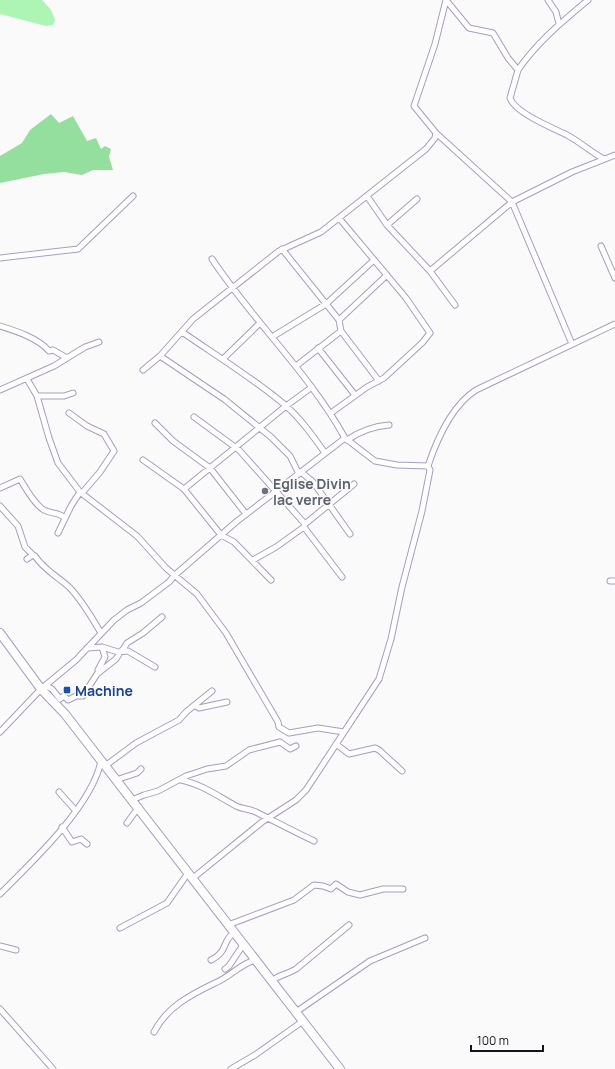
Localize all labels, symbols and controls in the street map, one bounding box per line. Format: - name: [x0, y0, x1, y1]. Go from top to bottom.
- place label: Eglise Divin lac verre: [273, 474, 351, 509]
- marker: Eglise Divin lac verre: [260, 486, 270, 496]
- place label: Machine: [75, 681, 133, 700]
- marker: Machine: [62, 685, 72, 695]
- scale bar: [471, 1027, 543, 1053]
- text: 100 m: [477, 1032, 509, 1049]

